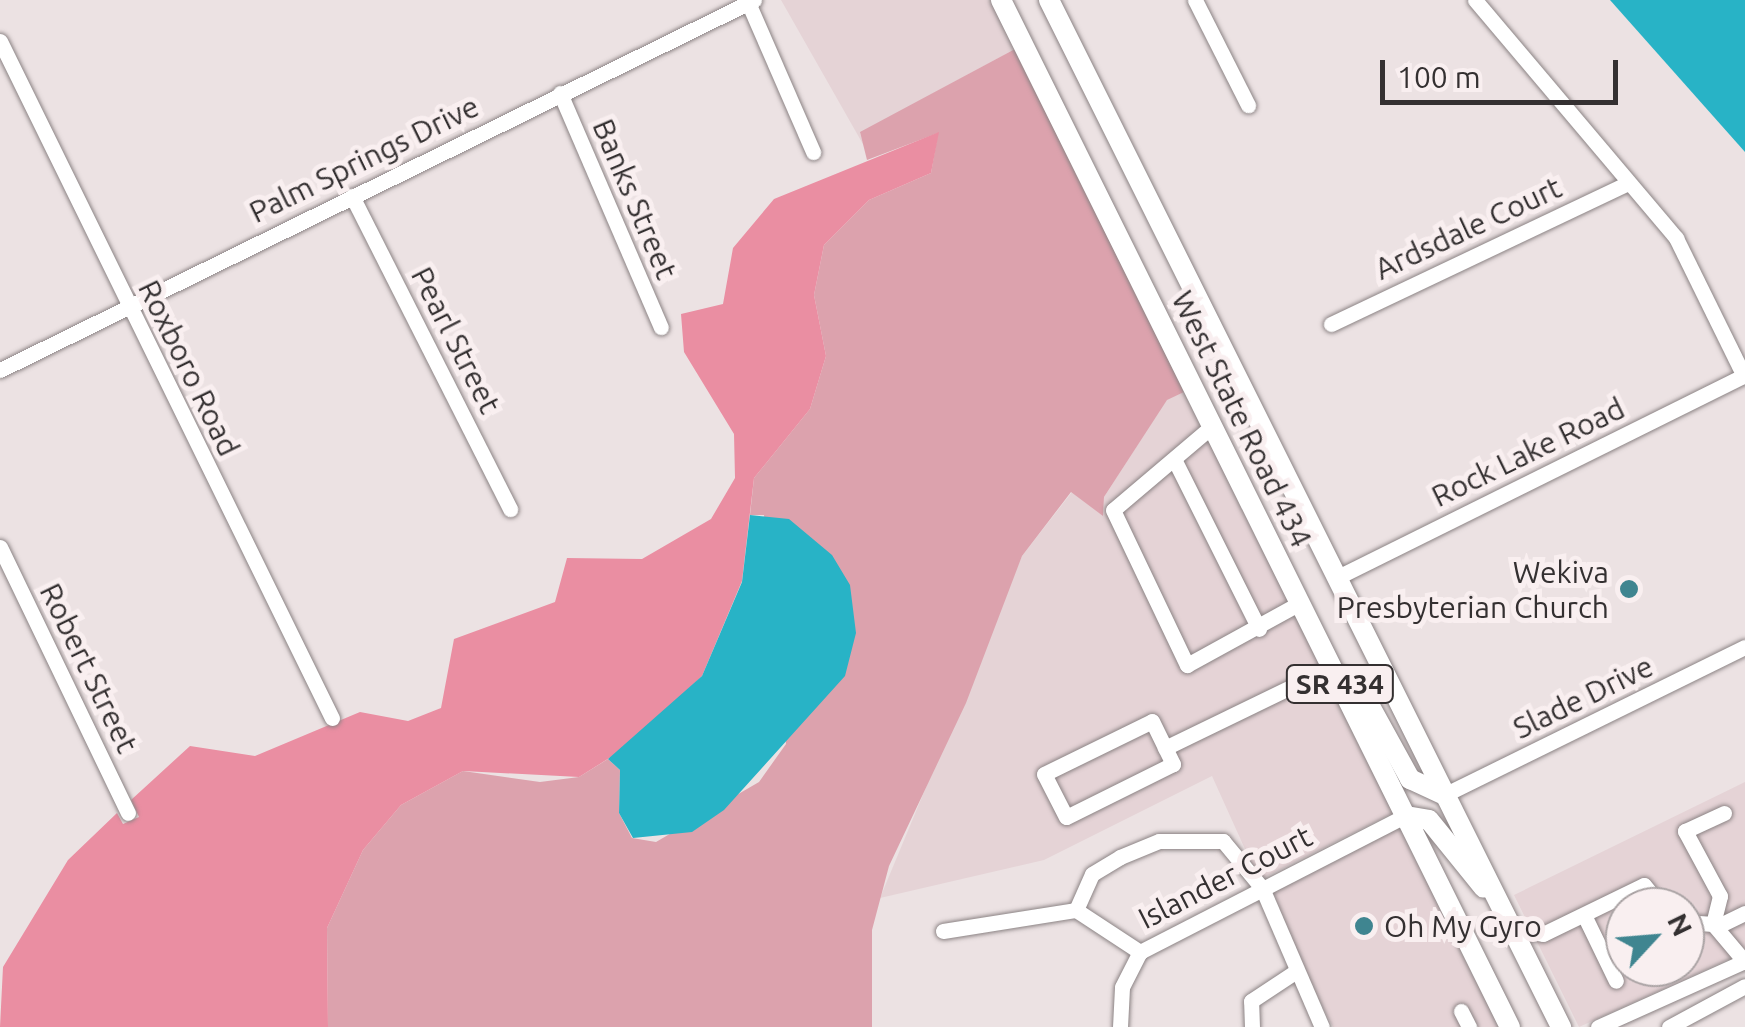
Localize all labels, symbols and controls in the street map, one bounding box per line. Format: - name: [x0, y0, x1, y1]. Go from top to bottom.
- scale bar: [1385, 40, 1622, 102]
- text: 100 m: [1397, 60, 1481, 94]
- street label: Palm Springs Drive: [243, 88, 485, 230]
- street label: Banks Street: [585, 114, 685, 284]
- street label: Ardsdale Court: [1369, 169, 1567, 287]
- street label: Pearl Street: [404, 261, 508, 419]
- street label: Roxboro Road: [131, 274, 247, 462]
- street label: West State Road 434: [1164, 285, 1320, 553]
- street label: Rock Lake Road: [1426, 390, 1630, 514]
- place label: Wekiva Presbyterian Church: [1337, 554, 1609, 624]
- street label: Robert Street: [32, 577, 146, 759]
- marker: Wekiva Presbyterian Church: [1618, 578, 1640, 600]
- street label: Slade Drive: [1507, 648, 1659, 746]
- road number: SR 434: [1285, 661, 1395, 707]
- street label: Islander Court: [1132, 818, 1318, 936]
- north arrow: [1605, 887, 1705, 987]
- place label: Oh My Gyro: [1384, 908, 1542, 944]
- text: N: [1662, 908, 1699, 941]
- marker: Oh My Gyro: [1353, 915, 1375, 937]

